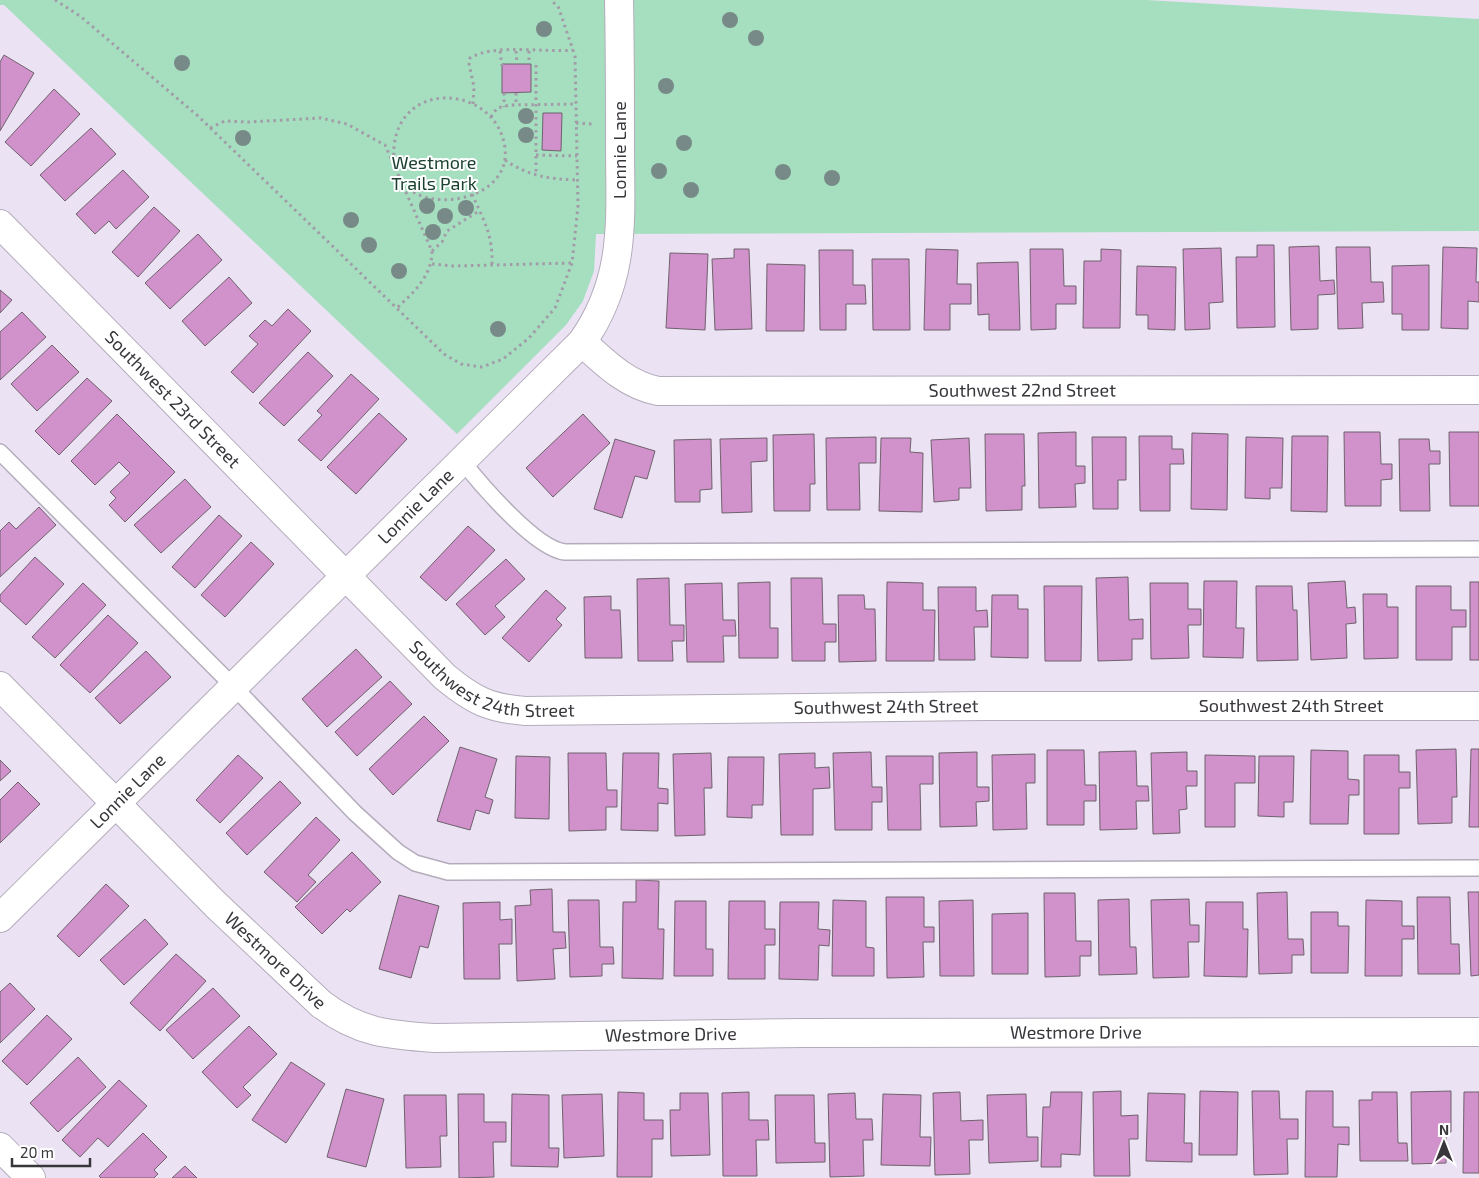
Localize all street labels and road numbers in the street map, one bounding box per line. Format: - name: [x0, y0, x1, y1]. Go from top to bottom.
- street label: Lonnie Lane: [608, 101, 630, 199]
- street label: Southwest 23rd Street: [101, 325, 246, 472]
- street label: Southwest 22nd Street: [929, 378, 1116, 401]
- street label: Lonnie Lane: [373, 464, 458, 548]
- street label: Southwest 24th Street: [405, 635, 575, 721]
- street label: Southwest 24th Street: [794, 694, 979, 718]
- street label: Southwest 24th Street: [1199, 694, 1384, 716]
- street label: Lonnie Lane: [85, 748, 170, 833]
- street label: Westmore Drive: [220, 907, 331, 1013]
- street label: Westmore Drive: [1010, 1020, 1142, 1043]
- street label: Westmore Drive: [605, 1022, 737, 1046]

